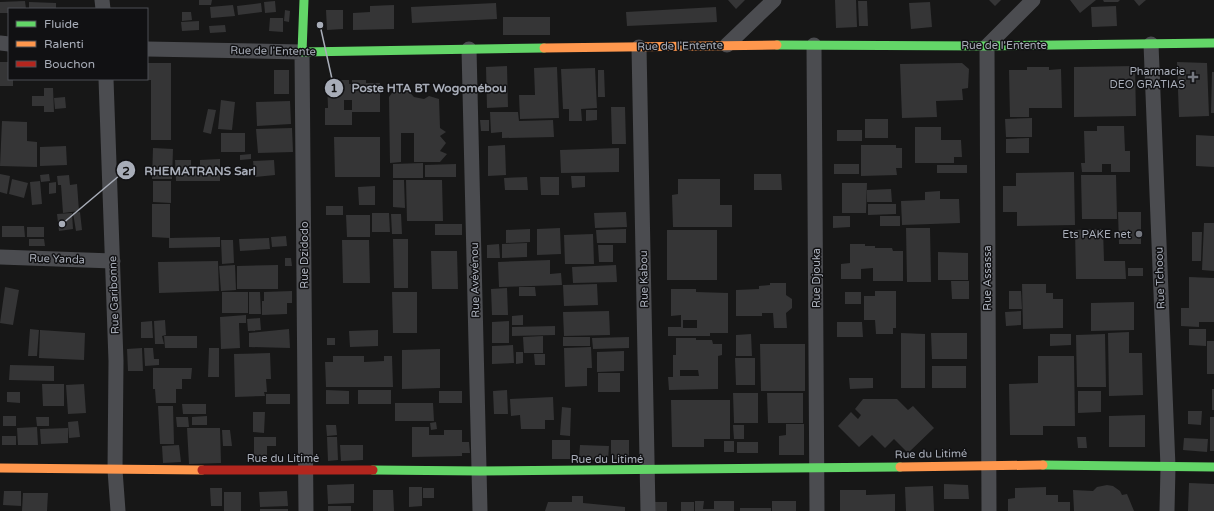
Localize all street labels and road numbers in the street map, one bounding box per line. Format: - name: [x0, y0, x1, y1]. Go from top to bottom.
- street label: Rue de l'Entente: [637, 39, 723, 53]
- street label: Rue de l'Entente: [961, 39, 1047, 52]
- street label: Rue de l'Entente: [230, 44, 316, 58]
- street label: Rue Dzidodo: [298, 221, 311, 289]
- street label: Rue Avévénou: [468, 242, 482, 318]
- street label: Rue Assassa: [981, 245, 994, 311]
- street label: Rue Tchoou: [1152, 247, 1168, 309]
- street label: Rue Djouka: [810, 248, 823, 308]
- street label: Rue Kabou: [637, 250, 651, 308]
- street label: Rue Yanda: [29, 252, 85, 266]
- street label: Rue Garibonne: [106, 256, 122, 334]
- street label: Rue du Litimé: [895, 447, 967, 461]
- street label: Rue du Litimé: [247, 452, 319, 465]
- street label: Rue du Litimé: [571, 453, 643, 466]

